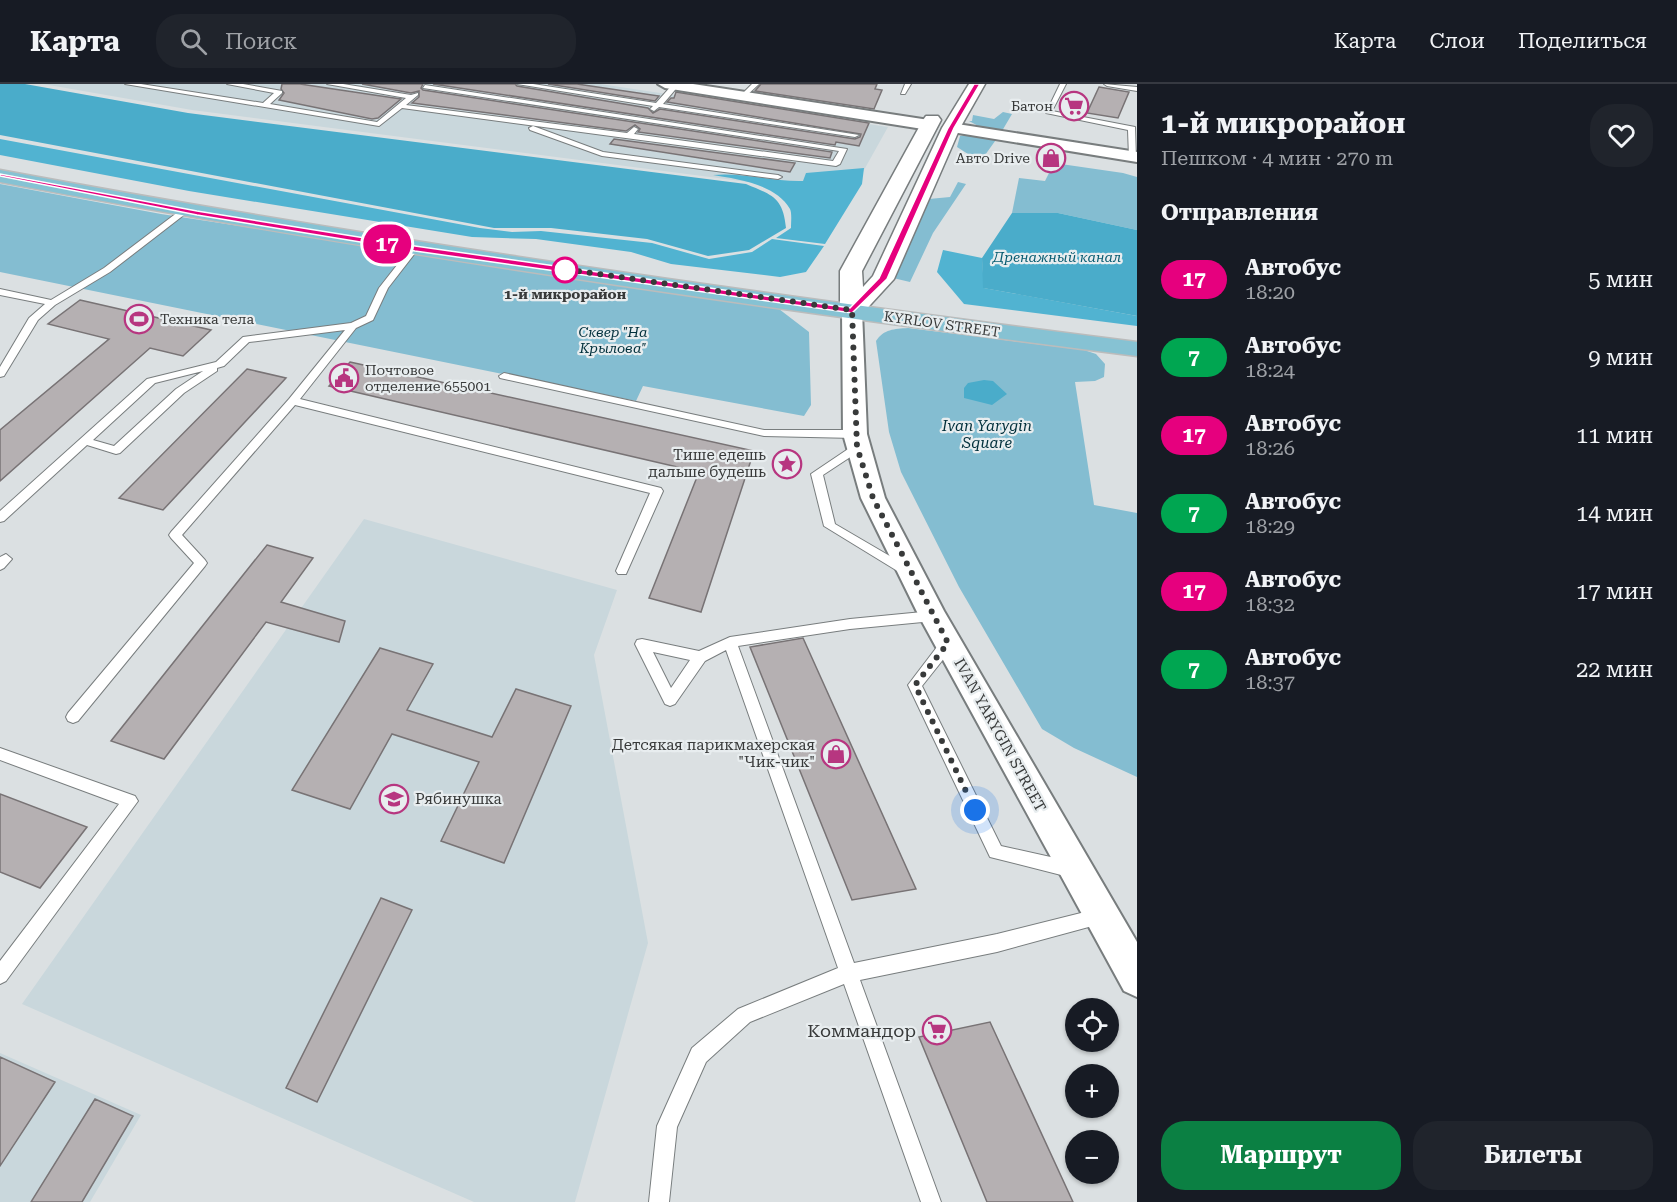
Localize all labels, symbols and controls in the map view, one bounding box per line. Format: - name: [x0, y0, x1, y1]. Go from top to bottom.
- search box: [156, 14, 576, 68]
- text: Карта: [30, 25, 120, 58]
- icon: search: [177, 25, 210, 58]
- text: Поиск: [225, 29, 297, 54]
- text: Карта: [1334, 29, 1397, 53]
- text: Слои: [1430, 29, 1485, 53]
- text: Поделиться: [1518, 29, 1647, 53]
- supermarket icon: Батон: [1058, 90, 1090, 122]
- place label: Батон: [1011, 98, 1053, 114]
- button: heart: [1590, 104, 1653, 167]
- text: 1-й микрорайон: [1161, 107, 1405, 140]
- shop icon: Авто Drive: [1035, 142, 1067, 174]
- text: Пешком · 4 мин · 270 m: [1161, 146, 1393, 170]
- place label: Авто Drive: [956, 150, 1030, 166]
- text: Отправления: [1161, 200, 1318, 225]
- line badge: 17: [360, 224, 414, 264]
- text: 17: [375, 232, 399, 256]
- water label: Дренажный канал: [992, 249, 1121, 265]
- text: Автобус: [1245, 255, 1341, 280]
- marker: 1-й микрорайон: [552, 257, 578, 283]
- text: 17: [1182, 267, 1206, 291]
- text: 5 мин: [1588, 267, 1653, 292]
- text: 18:20: [1245, 280, 1295, 304]
- place label: 1-й микрорайон: [504, 286, 627, 302]
- sports icon: Техника тела: [123, 303, 155, 335]
- street label: KYRLOV STREET: [883, 308, 1001, 340]
- place label: Техника тела: [160, 311, 254, 327]
- park label: Сквер "На Крылова": [578, 324, 648, 356]
- text: Автобус: [1245, 333, 1341, 358]
- text: 7: [1188, 345, 1200, 369]
- text: 9 мин: [1588, 345, 1653, 370]
- text: 18:24: [1245, 358, 1295, 382]
- public building icon: Почтовое отделение 655001: [328, 362, 360, 394]
- place label: Почтовое отделение 655001: [365, 362, 491, 394]
- text: Автобус: [1245, 411, 1341, 436]
- park label: Ivan Yarygin Square: [941, 417, 1032, 452]
- text: 17: [1182, 423, 1206, 447]
- text: 11 мин: [1576, 423, 1653, 448]
- text: 18:26: [1245, 436, 1295, 460]
- place label: Тише едешь дальше будешь: [648, 446, 766, 481]
- place icon: Тише едешь дальше будешь: [771, 448, 803, 480]
- text: Автобус: [1245, 489, 1341, 514]
- text: 7: [1188, 501, 1200, 525]
- text: 14 мин: [1576, 501, 1653, 526]
- text: 18:29: [1245, 514, 1295, 538]
- text: Автобус: [1245, 567, 1341, 592]
- text: 17: [1182, 579, 1206, 603]
- text: 17 мин: [1576, 579, 1653, 604]
- text: 18:32: [1245, 592, 1295, 616]
- text: Автобус: [1245, 645, 1341, 670]
- street label: IVAN YARYGIN STREET: [950, 655, 1050, 815]
- text: 7: [1188, 657, 1200, 681]
- text: 22 мин: [1576, 657, 1653, 682]
- text: 18:37: [1245, 670, 1295, 694]
- place label: Детсякая парикмахерская "Чик-чик": [612, 736, 815, 771]
- shop icon: Детсякая парикмахерская "Чик-чик": [820, 738, 852, 770]
- school or university icon: Рябинушка: [378, 783, 410, 815]
- place label: Рябинушка: [415, 790, 502, 808]
- your location: [960, 795, 990, 825]
- map controls: [1065, 998, 1119, 1184]
- button: locate: [1065, 998, 1119, 1052]
- supermarket icon: Коммандор: [921, 1014, 953, 1046]
- place label: Коммандор: [807, 1020, 916, 1041]
- button: +: [1065, 1064, 1119, 1118]
- button: Маршрут: [1161, 1121, 1401, 1190]
- button: Билеты: [1413, 1121, 1653, 1190]
- button: −: [1065, 1130, 1119, 1184]

